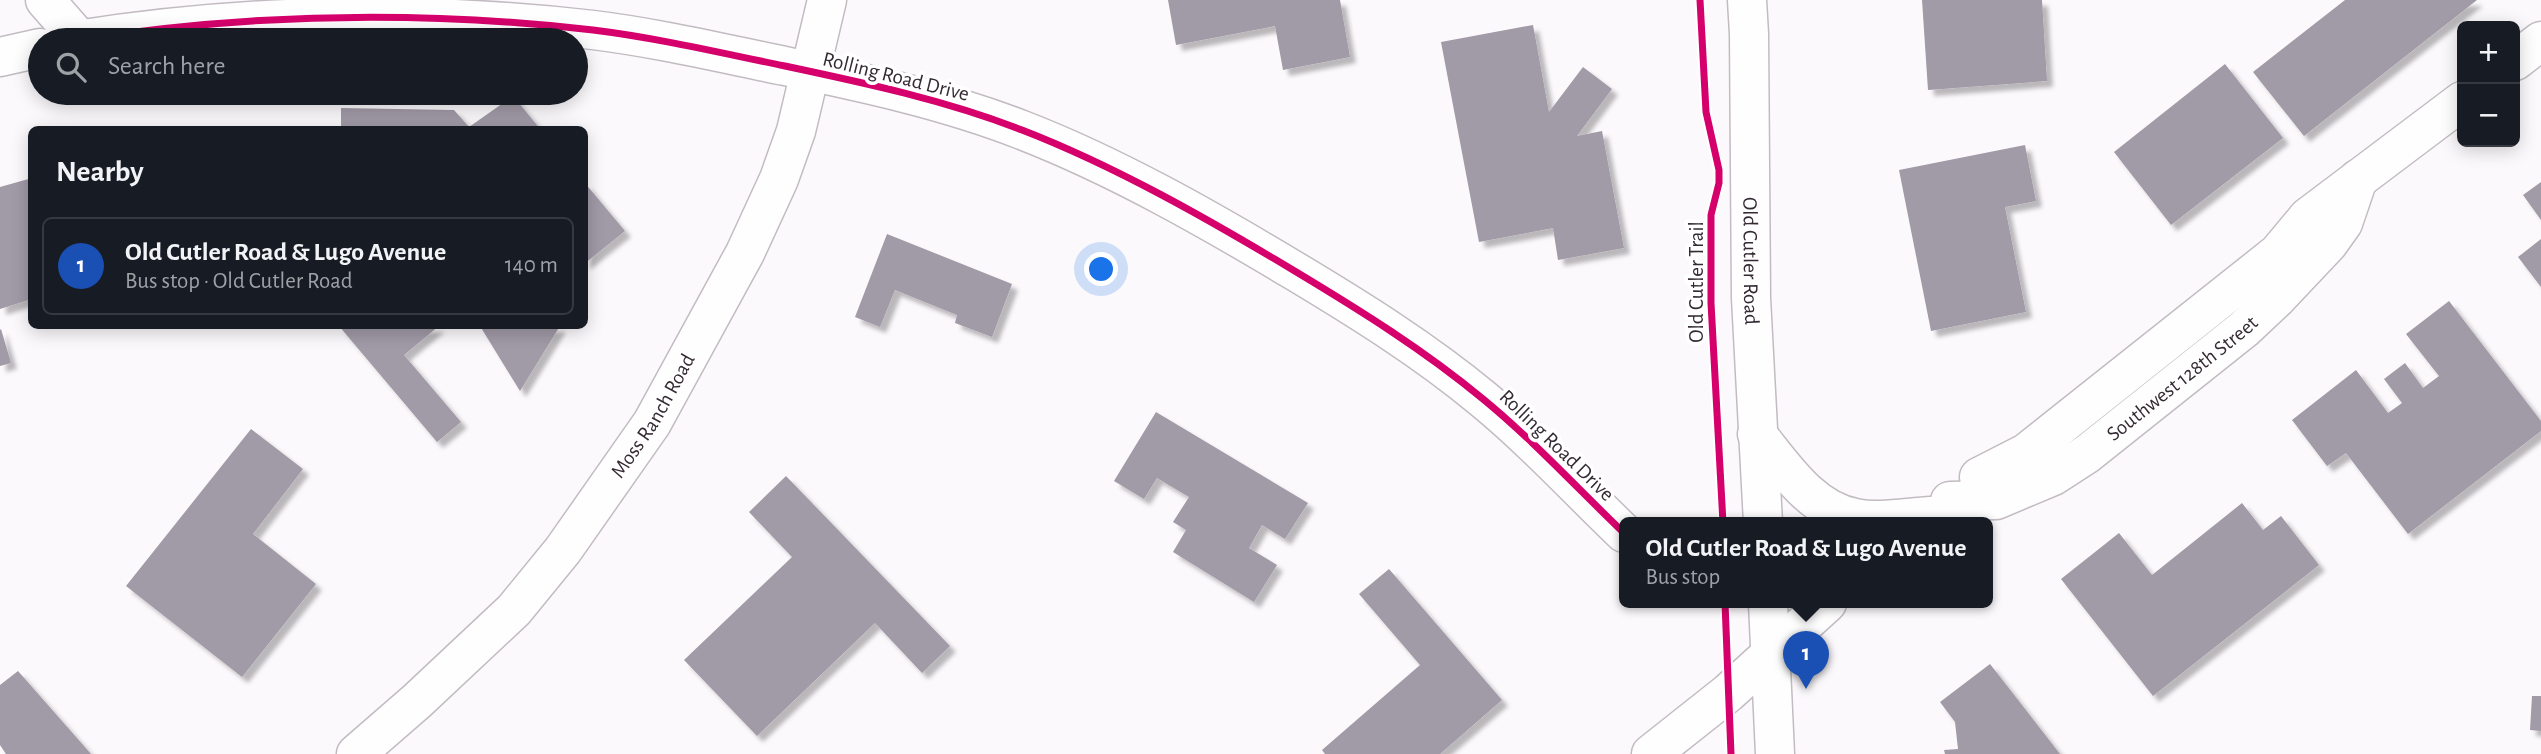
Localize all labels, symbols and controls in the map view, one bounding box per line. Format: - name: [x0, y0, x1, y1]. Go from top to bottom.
- map controls: [2457, 21, 2520, 147]
- button: +: [2457, 21, 2520, 84]
- search box: [28, 28, 588, 105]
- icon: search: [52, 48, 90, 86]
- street label: Rolling Road Drive: [821, 48, 971, 105]
- text: Search here: [108, 53, 226, 79]
- button: −: [2457, 84, 2520, 147]
- text: Nearby: [56, 157, 144, 187]
- street label: Old Cutler Road: [1739, 197, 1762, 326]
- street label: Old Cutler Trail: [1686, 221, 1707, 343]
- text: Old Cutler Road & Lugo Avenue: [125, 239, 446, 265]
- your location: [1084, 252, 1118, 286]
- text: 1: [77, 254, 85, 277]
- text: 140 m: [505, 254, 558, 277]
- text: Bus stop · Old Cutler Road: [125, 270, 353, 293]
- street label: Southwest 128th Street: [2103, 312, 2262, 445]
- street label: Moss Ranch Road: [607, 350, 699, 482]
- street label: Rolling Road Drive: [1495, 386, 1618, 505]
- popup: [1619, 517, 1993, 608]
- text: Old Cutler Road & Lugo Avenue: [1645, 535, 1967, 561]
- text: Bus stop: [1645, 566, 1720, 589]
- pin: 1: [1783, 631, 1829, 689]

